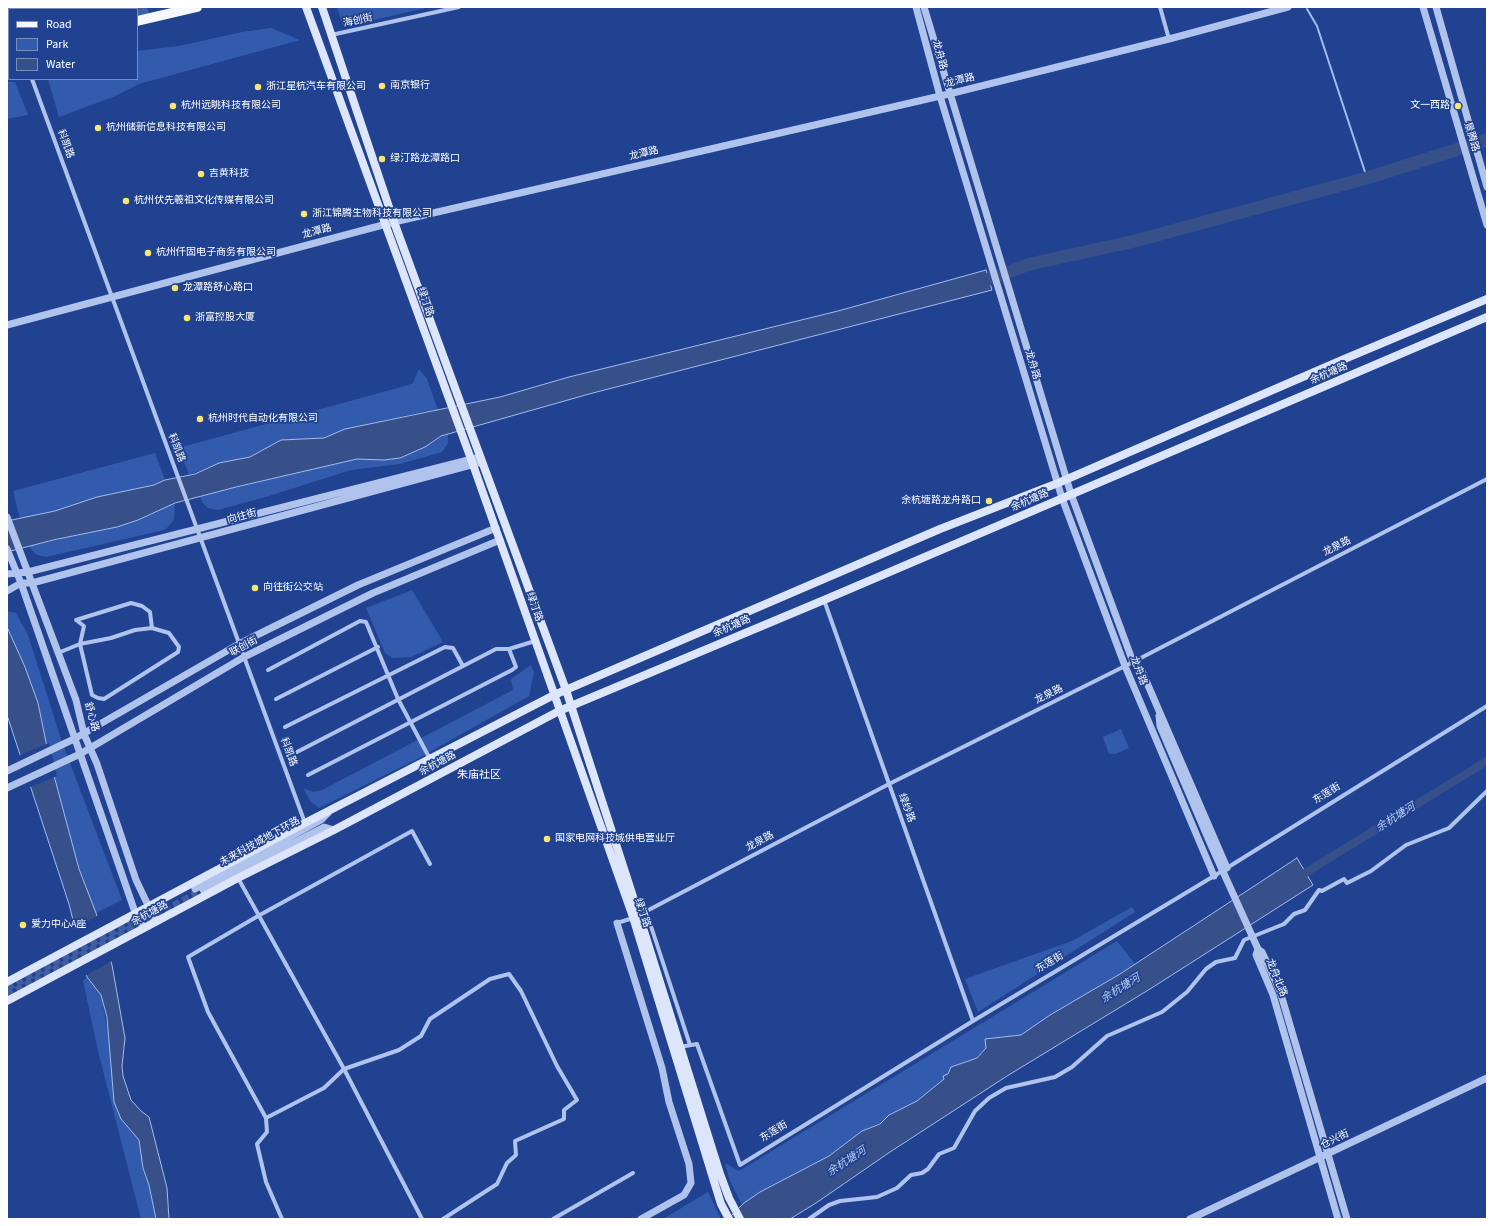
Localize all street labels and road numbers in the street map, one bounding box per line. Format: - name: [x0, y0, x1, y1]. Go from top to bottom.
- street label: 海创街: [342, 12, 374, 30]
- street label: 龙舟路: [929, 39, 949, 71]
- street label: 龙潭路: [944, 72, 976, 90]
- street label: 景腾路: [1461, 121, 1481, 153]
- street label: 科凯路: [54, 128, 76, 160]
- street label: 龙潭路: [628, 145, 660, 163]
- street label: 龙潭路: [301, 222, 333, 242]
- street label: 绿汀路: [414, 286, 436, 318]
- street label: 龙舟路: [1022, 349, 1042, 381]
- street label: 余杭塘路: [1308, 361, 1350, 387]
- street label: 科凯路: [165, 432, 187, 464]
- street label: 余杭塘路: [1009, 488, 1051, 514]
- street label: 向往街: [226, 507, 258, 527]
- street label: 龙泉路: [1321, 535, 1353, 559]
- street label: 绿汀路: [523, 591, 545, 623]
- street label: 余杭塘路: [711, 614, 753, 640]
- street label: 联创街: [228, 635, 260, 659]
- street label: 龙舟路: [1127, 655, 1149, 687]
- street label: 龙泉路: [1033, 683, 1065, 707]
- street label: 舒心路: [81, 701, 101, 733]
- street label: 科凯路: [277, 736, 299, 768]
- street label: 余杭塘路: [418, 749, 458, 779]
- street label: 东莲街: [1311, 781, 1343, 807]
- street label: 绿纱路: [895, 792, 917, 824]
- street label: 未来科技城地下环路: [218, 815, 302, 869]
- street label: 龙泉路: [744, 830, 776, 854]
- street label: 绿汀路: [631, 897, 653, 929]
- street label: 余杭塘路: [130, 899, 170, 929]
- street label: 东莲街: [1034, 950, 1066, 976]
- street label: 龙舟北路: [1263, 957, 1289, 999]
- street label: 东莲街: [758, 1119, 790, 1145]
- street label: 仓兴街: [1319, 1128, 1351, 1152]

